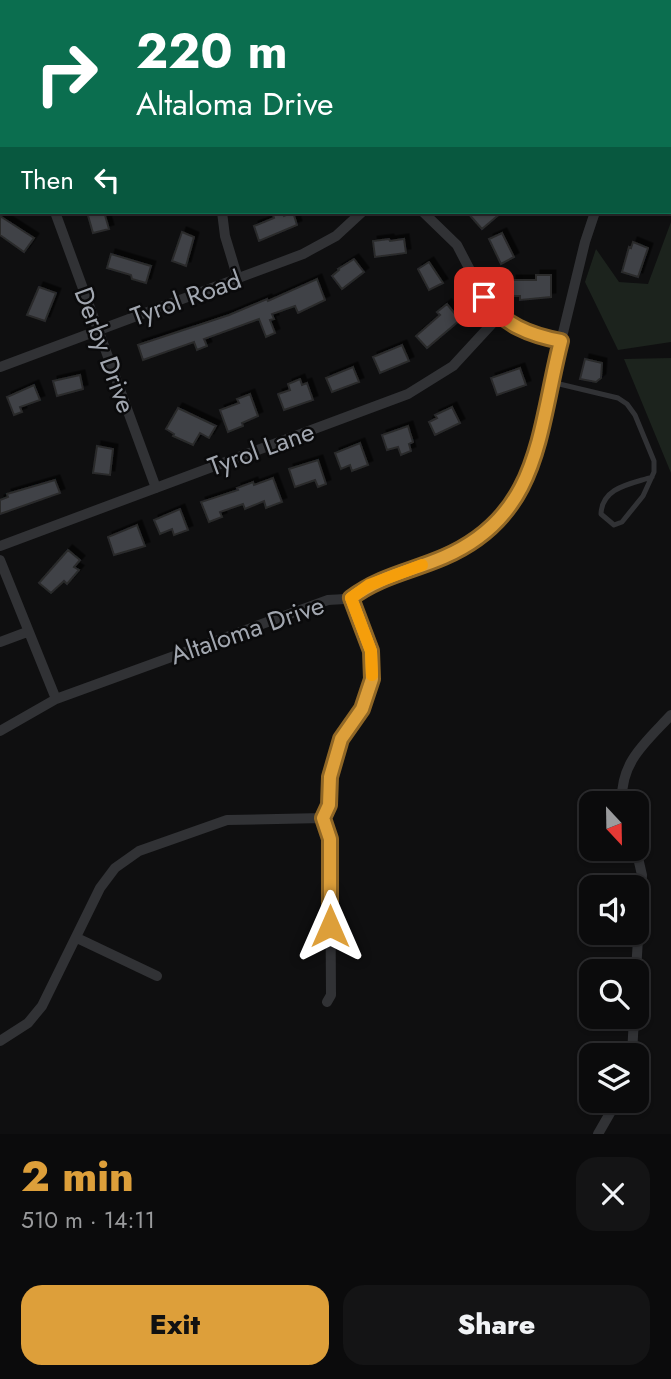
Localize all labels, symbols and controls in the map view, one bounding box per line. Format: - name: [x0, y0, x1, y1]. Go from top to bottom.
- text: 220 m: [136, 16, 288, 86]
- icon: right: [21, 28, 112, 119]
- text: Altaloma Drive: [136, 81, 333, 127]
- text: Then: [21, 161, 74, 199]
- icon: left: [88, 161, 126, 199]
- street label: Tyrol Road: [125, 260, 247, 336]
- pin: [454, 267, 514, 327]
- icon: arrive: [465, 278, 503, 316]
- street label: Derby Drive: [65, 282, 145, 418]
- street label: Tyrol Lane: [203, 412, 319, 486]
- street label: Altaloma Drive: [165, 586, 329, 674]
- north arrow: [579, 791, 649, 861]
- map controls: [579, 791, 649, 1113]
- button: sound: [579, 875, 649, 945]
- position arrow: [293, 889, 367, 963]
- button: search: [579, 959, 649, 1029]
- button: layers: [579, 1043, 649, 1113]
- text: 2 min: [21, 1146, 134, 1207]
- button: close: [576, 1157, 650, 1231]
- text: 510 m · 14:11: [21, 1203, 155, 1237]
- button: Exit: [21, 1285, 329, 1365]
- button: Share: [343, 1285, 650, 1365]

